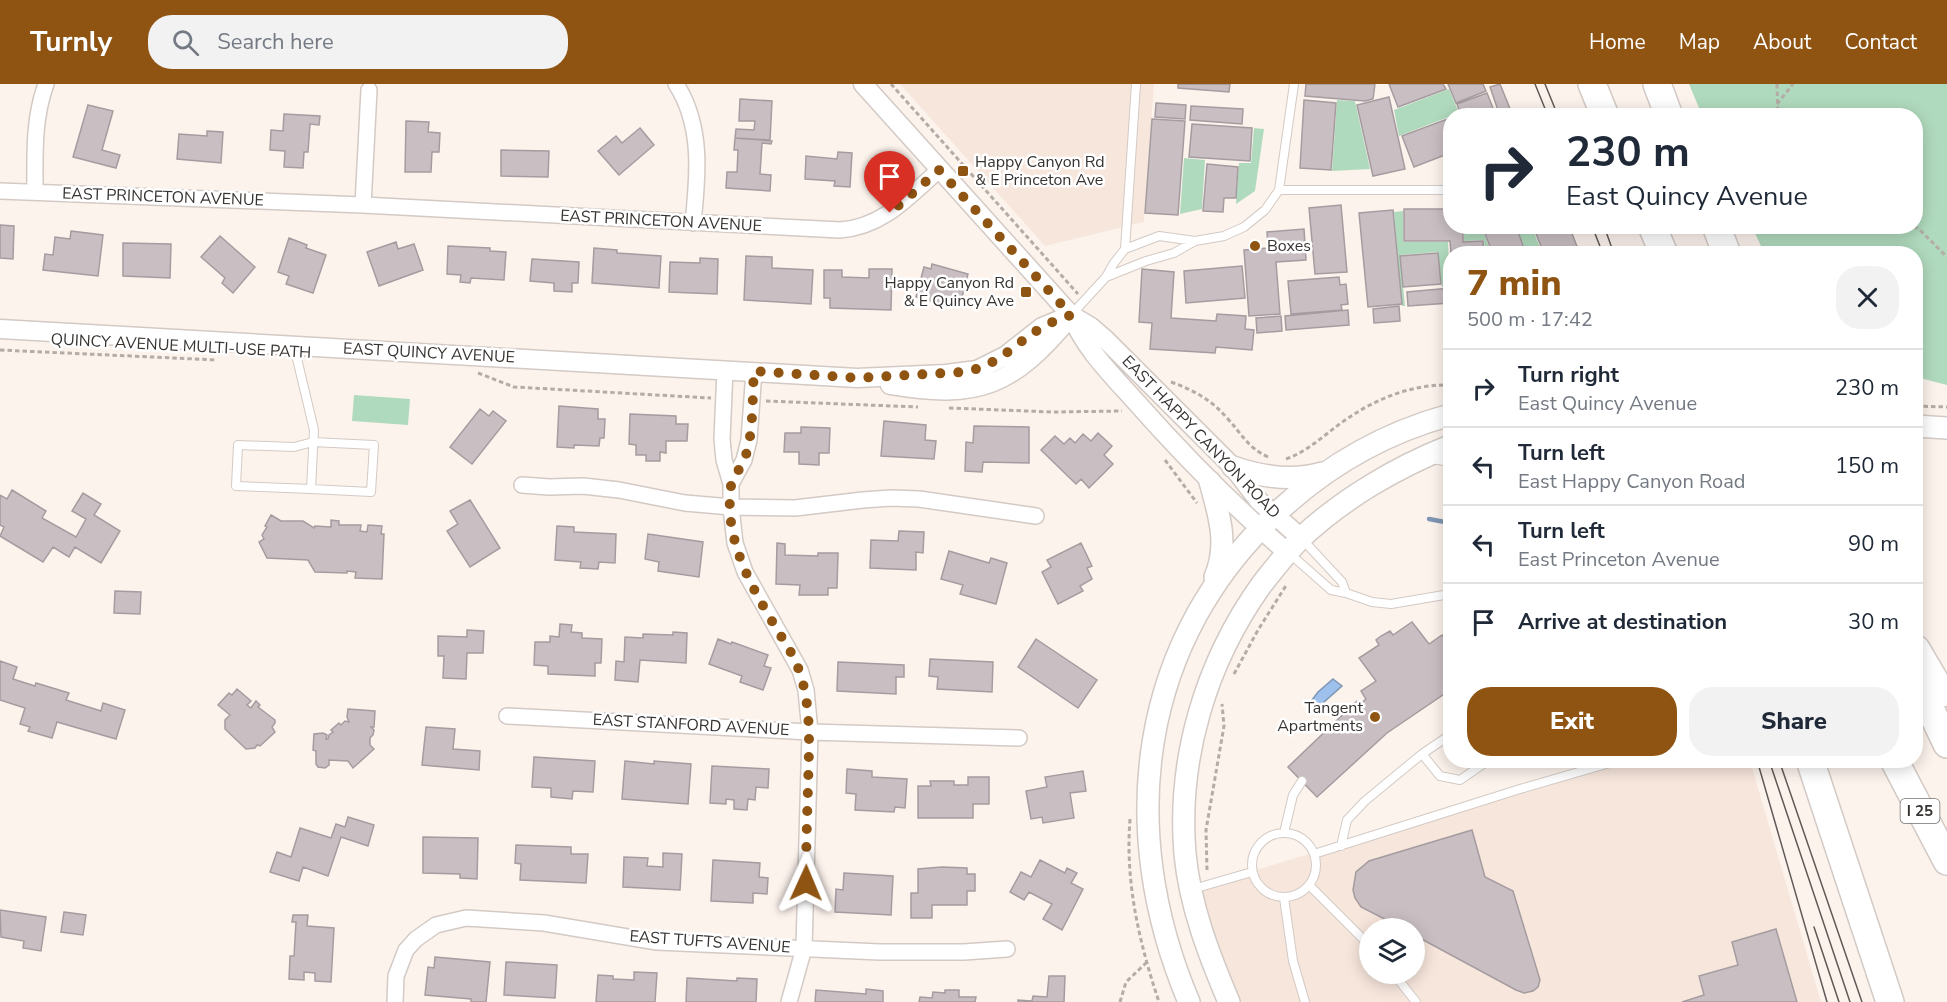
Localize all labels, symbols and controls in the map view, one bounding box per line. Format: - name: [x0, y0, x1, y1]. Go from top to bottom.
- search box: [148, 15, 568, 69]
- text: Turnly: [30, 23, 112, 61]
- icon: search: [169, 26, 202, 59]
- text: Search here: [217, 27, 334, 57]
- text: Home: [1589, 28, 1646, 56]
- text: Map: [1679, 28, 1720, 56]
- text: About: [1753, 28, 1811, 56]
- text: Contact: [1844, 28, 1917, 56]
- text: 230 m: [1566, 124, 1690, 181]
- icon: right: [1467, 132, 1545, 210]
- pin: [864, 151, 915, 213]
- place label: Happy Canyon Rd & E Princeton Ave: [975, 151, 1105, 191]
- icon: arrive: [873, 160, 906, 193]
- marker: Happy Canyon Rd & E Princeton Ave: [956, 164, 970, 178]
- text: East Quincy Avenue: [1566, 178, 1808, 215]
- street label: EAST PRINCETON AVENUE: [62, 182, 264, 212]
- street label: EAST PRINCETON AVENUE: [560, 205, 762, 237]
- place label: Boxes: [1267, 235, 1311, 257]
- marker: Boxes: [1248, 239, 1262, 253]
- text: 7 min: [1467, 259, 1562, 308]
- button: close: [1836, 266, 1899, 329]
- place label: Happy Canyon Rd & E Quincy Ave: [884, 272, 1014, 312]
- marker: Happy Canyon Rd & E Quincy Ave: [1019, 285, 1033, 299]
- text: 500 m · 17:42: [1467, 306, 1593, 333]
- street label: QUINCY AVENUE MULTI-USE PATH: [50, 328, 312, 364]
- street label: EAST QUINCY AVENUE: [343, 338, 515, 368]
- street label: EAST HAPPY CANYON ROAD: [1117, 351, 1285, 523]
- text: Turn right: [1518, 360, 1619, 390]
- icon: right: [1467, 372, 1500, 405]
- text: 230 m: [1835, 373, 1899, 403]
- text: East Quincy Avenue: [1518, 390, 1697, 417]
- text: Turn left: [1518, 438, 1605, 468]
- icon: left: [1467, 450, 1500, 483]
- text: 150 m: [1835, 451, 1899, 481]
- text: East Happy Canyon Road: [1518, 468, 1745, 495]
- text: Turn left: [1518, 516, 1605, 546]
- icon: left: [1467, 528, 1500, 561]
- text: 90 m: [1848, 529, 1899, 559]
- text: East Princeton Avenue: [1518, 546, 1720, 573]
- icon: arrive: [1467, 606, 1500, 639]
- text: Arrive at destination: [1518, 607, 1727, 637]
- text: 30 m: [1848, 607, 1899, 637]
- button: Exit: [1467, 687, 1677, 756]
- button: Share: [1689, 687, 1899, 756]
- place label: Tangent Apartments: [1277, 697, 1363, 737]
- street label: EAST STANFORD AVENUE: [592, 709, 790, 741]
- marker: Tangent Apartments: [1368, 710, 1382, 724]
- road number: I 25: [1900, 799, 1940, 823]
- position arrow: [774, 851, 838, 915]
- map controls: [1359, 918, 1425, 984]
- button: layers: [1359, 918, 1425, 984]
- street label: EAST TUFTS AVENUE: [629, 925, 791, 959]

